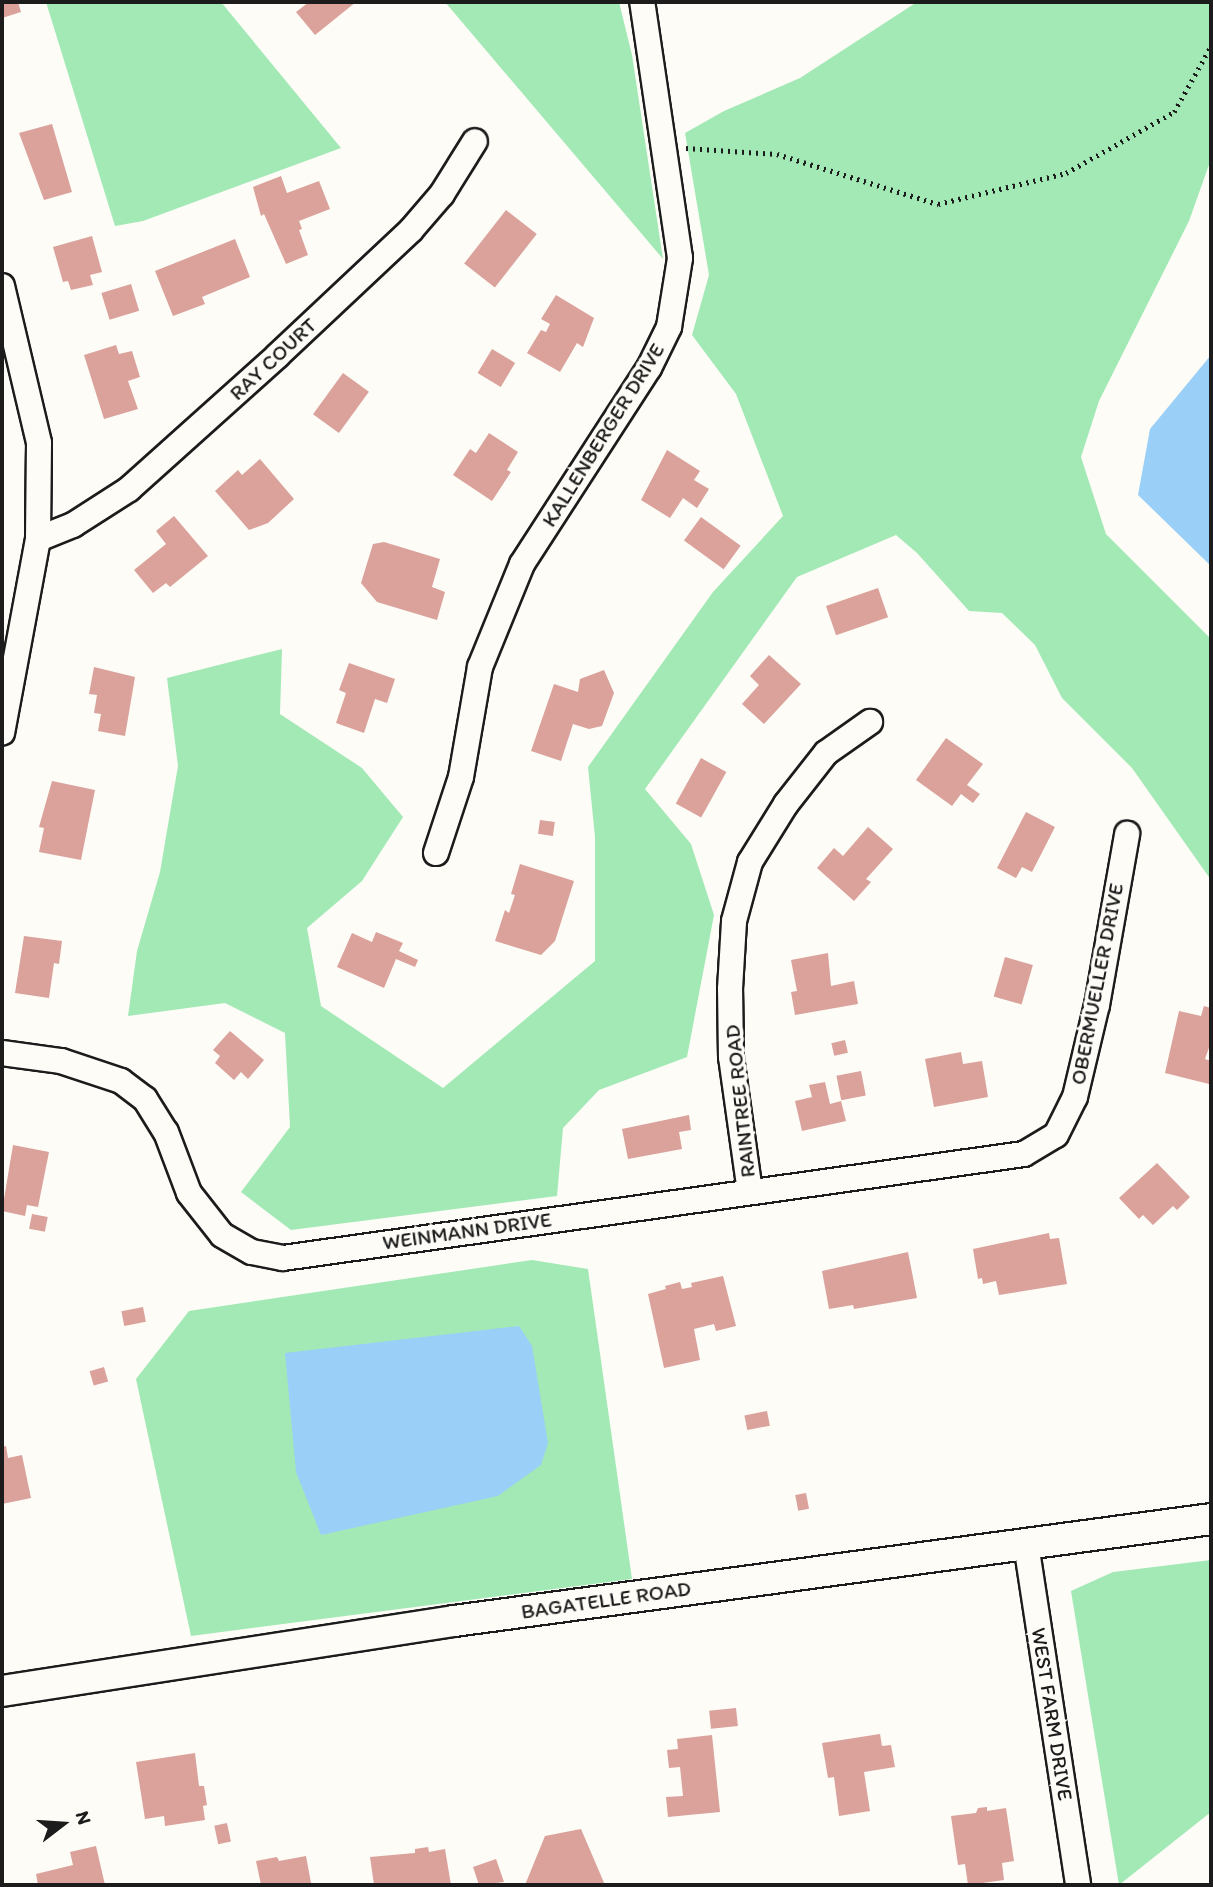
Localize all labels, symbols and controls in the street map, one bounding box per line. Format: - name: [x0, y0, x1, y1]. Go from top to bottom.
- street label: RAY COURT: [224, 312, 322, 406]
- street label: KALLENBERGER DRIVE: [535, 337, 671, 533]
- street label: OBERMUELLER DRIVE: [1065, 881, 1129, 1087]
- street label: RAINTREE ROAD: [719, 1024, 761, 1178]
- street label: WEINMANN DRIVE: [381, 1207, 553, 1255]
- street label: BAGATELLE ROAD: [520, 1576, 692, 1624]
- street label: WEST FARM DRIVE: [1026, 1626, 1078, 1802]
- north arrow: [28, 1789, 98, 1859]
- text: N: [71, 1808, 96, 1827]

